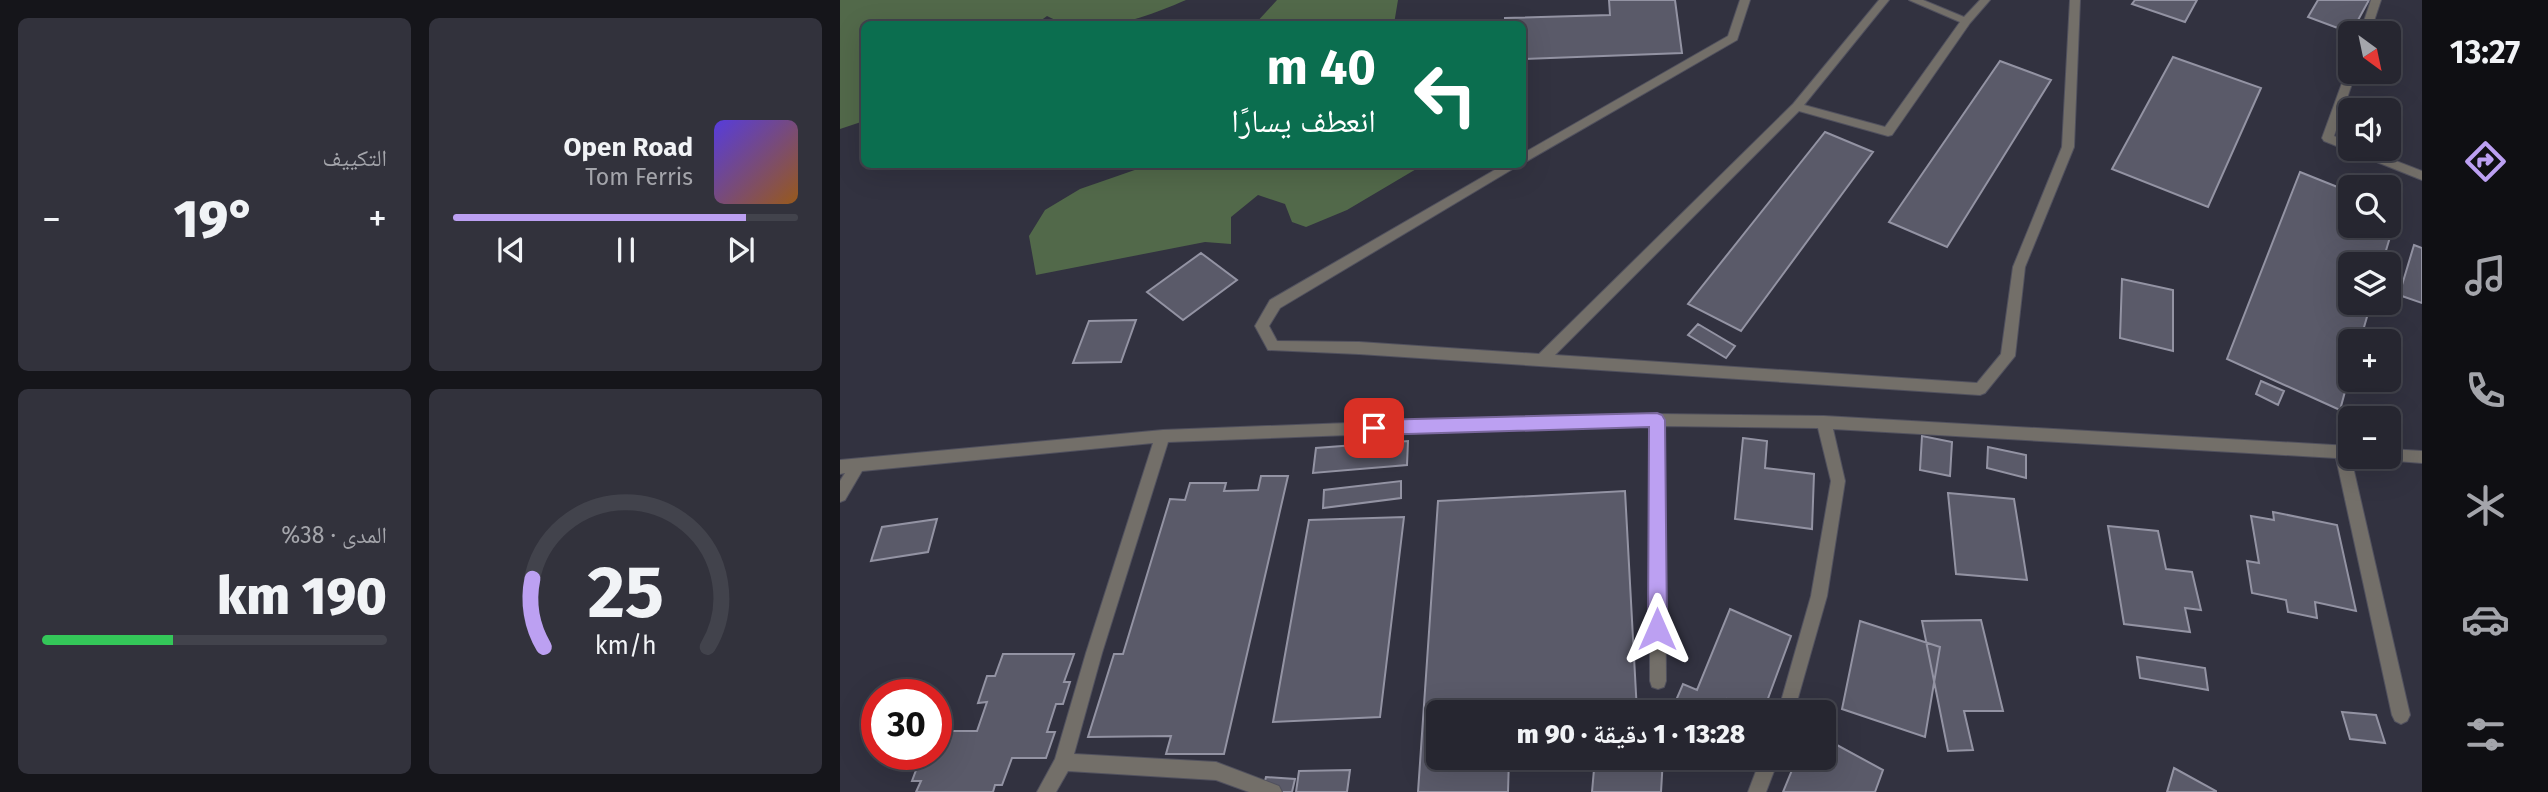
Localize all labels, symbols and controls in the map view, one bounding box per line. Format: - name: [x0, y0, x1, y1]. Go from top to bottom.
- north arrow: [2338, 21, 2401, 84]
- map controls: [2338, 21, 2401, 469]
- text: 13:27: [2450, 33, 2520, 71]
- text: 40 m: [1267, 38, 1376, 97]
- icon: left: [1400, 49, 1491, 140]
- button: sound: [2338, 98, 2401, 161]
- text: انعطف يسارًا: [1231, 102, 1376, 140]
- text: Open Road: [564, 132, 693, 163]
- icon: directions: [2461, 137, 2510, 186]
- text: التكييف: [322, 144, 387, 172]
- text: Tom Ferris: [585, 163, 693, 191]
- button: search: [2338, 175, 2401, 238]
- text: 19°: [174, 188, 255, 251]
- text: −: [42, 196, 61, 242]
- text: +: [368, 196, 387, 242]
- icon: previous: [492, 231, 530, 269]
- icon: pause: [607, 231, 645, 269]
- icon: next: [722, 231, 760, 269]
- icon: music: [2461, 251, 2510, 300]
- button: layers: [2338, 252, 2401, 315]
- button: +: [2338, 329, 2401, 392]
- icon: phone: [2461, 366, 2510, 415]
- pin: [1344, 398, 1404, 458]
- button: −: [2338, 406, 2401, 469]
- icon: arrive: [1355, 409, 1393, 447]
- icon: climate: [2461, 481, 2510, 530]
- text: المدى · 38%: [281, 521, 387, 549]
- text: 25: [587, 550, 664, 637]
- text: 190 km: [217, 565, 387, 628]
- position arrow: [1620, 592, 1694, 666]
- icon: car: [2461, 595, 2510, 644]
- text: km/h: [595, 631, 656, 661]
- speed limit sign: 30: [861, 679, 952, 770]
- icon: filters: [2461, 710, 2510, 759]
- text: 13:28 · 1 دقيقة · 90 m: [1517, 719, 1745, 750]

